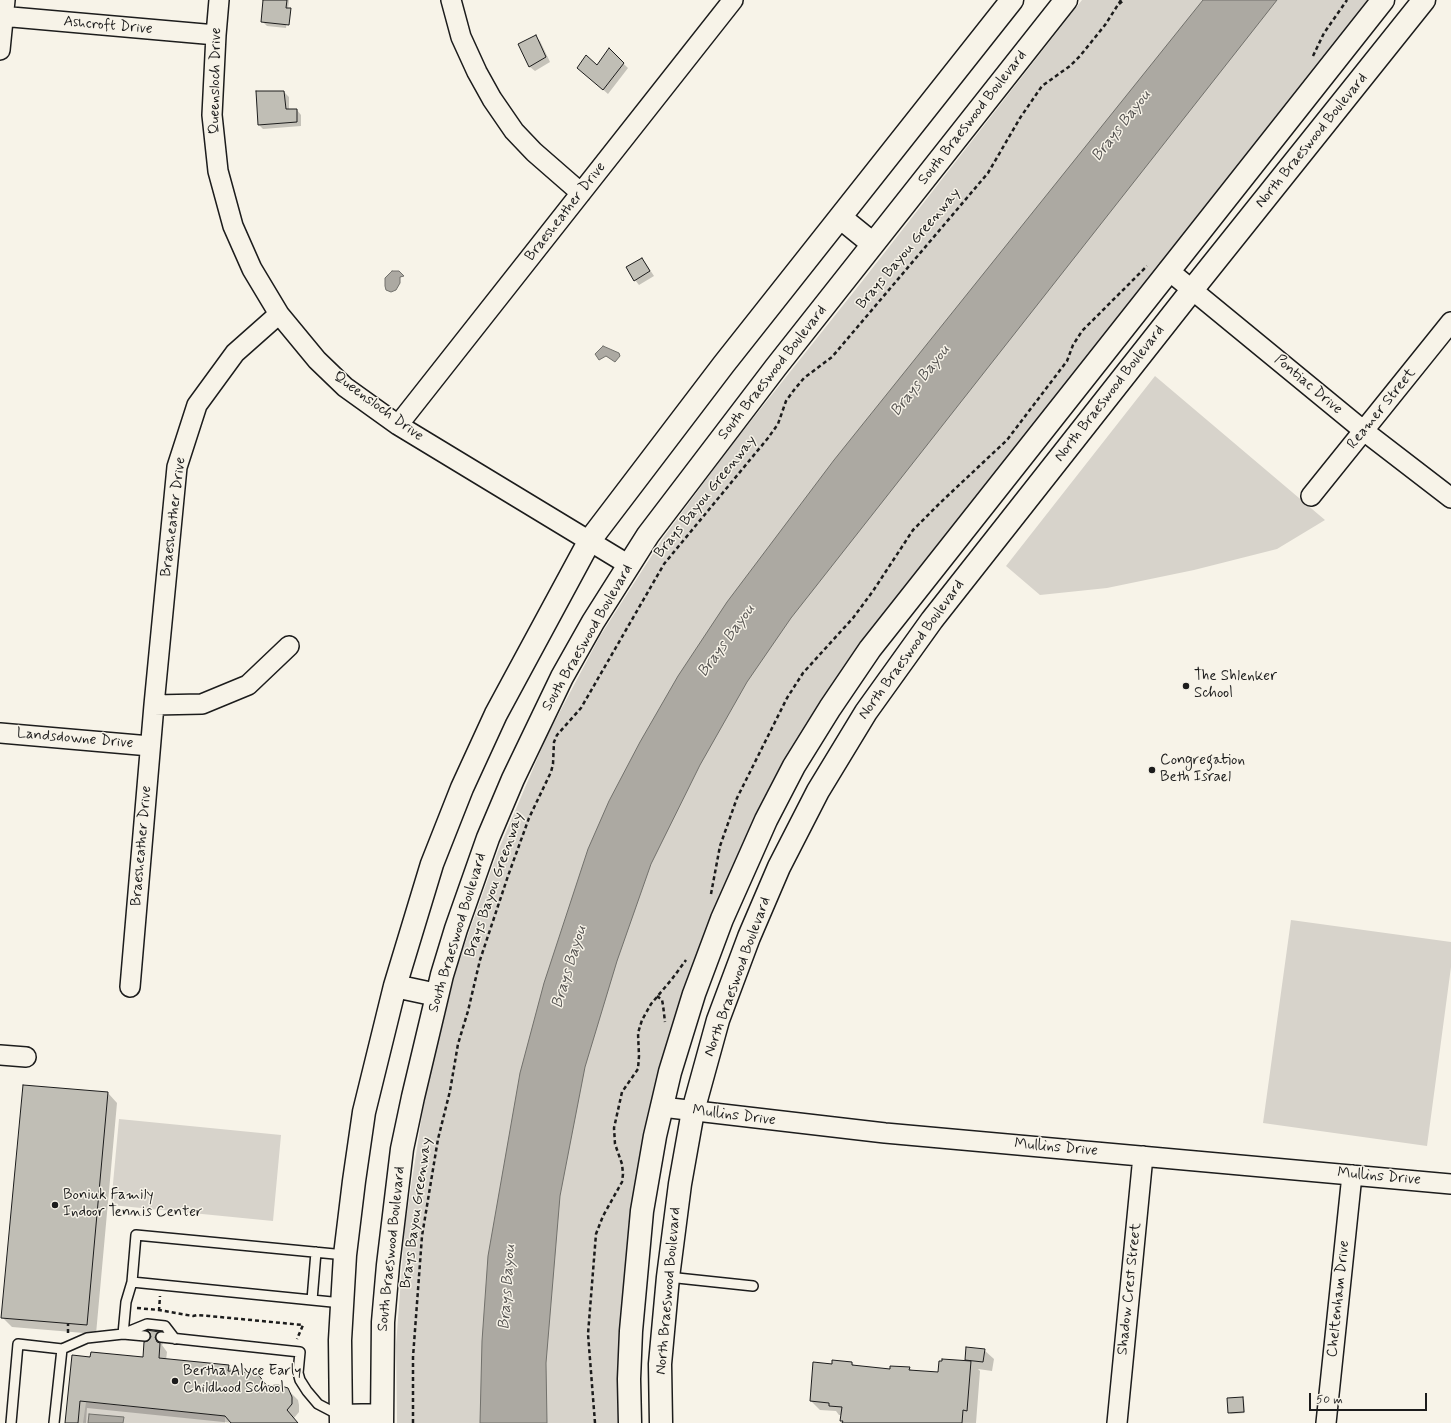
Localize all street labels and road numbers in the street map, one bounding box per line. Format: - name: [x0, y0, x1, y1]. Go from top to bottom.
- street label: Ashcroft Drive: [63, 13, 153, 39]
- street label: Queensloch Drive: [206, 27, 226, 135]
- street label: South Braeswood Boulevard: [915, 47, 1031, 189]
- street label: North Braeswood Boulevard: [1252, 70, 1372, 212]
- street label: Braesheather Drive: [522, 159, 610, 265]
- street label: Brays Bayou Greenway: [853, 185, 965, 313]
- street label: South Braeswood Boulevard: [715, 302, 831, 444]
- street label: North Braeswood Boulevard: [1051, 322, 1169, 466]
- street label: Pontiac Drive: [1270, 351, 1346, 419]
- street label: Reamer Street: [1344, 365, 1420, 453]
- street label: Queensloch Drive: [329, 368, 427, 446]
- street label: Brays Bayou Greenway: [651, 432, 761, 562]
- street label: Braesheather Drive: [158, 456, 190, 578]
- street label: South Braeswood Boulevard: [539, 562, 637, 714]
- street label: North Braeswood Boulevard: [855, 577, 969, 723]
- street label: Landsdowne Drive: [16, 725, 134, 753]
- street label: Braesheather Drive: [128, 785, 156, 907]
- street label: Brays Bayou Greenway: [462, 810, 528, 960]
- street label: South Braeswood Boulevard: [425, 851, 491, 1015]
- street label: North Braeswood Boulevard: [701, 895, 775, 1059]
- street label: Mullins Drive: [691, 1102, 777, 1130]
- street label: Mullins Drive: [1014, 1135, 1098, 1161]
- street label: Brays Bayou Greenway: [397, 1136, 437, 1290]
- street label: Mullins Drive: [1337, 1164, 1421, 1190]
- street label: South Braeswood Boulevard: [374, 1165, 410, 1333]
- street label: North Braeswood Boulevard: [653, 1206, 685, 1376]
- street label: Shadow Crest Street: [1114, 1222, 1146, 1356]
- street label: Cheltenham Drive: [1324, 1240, 1354, 1358]

